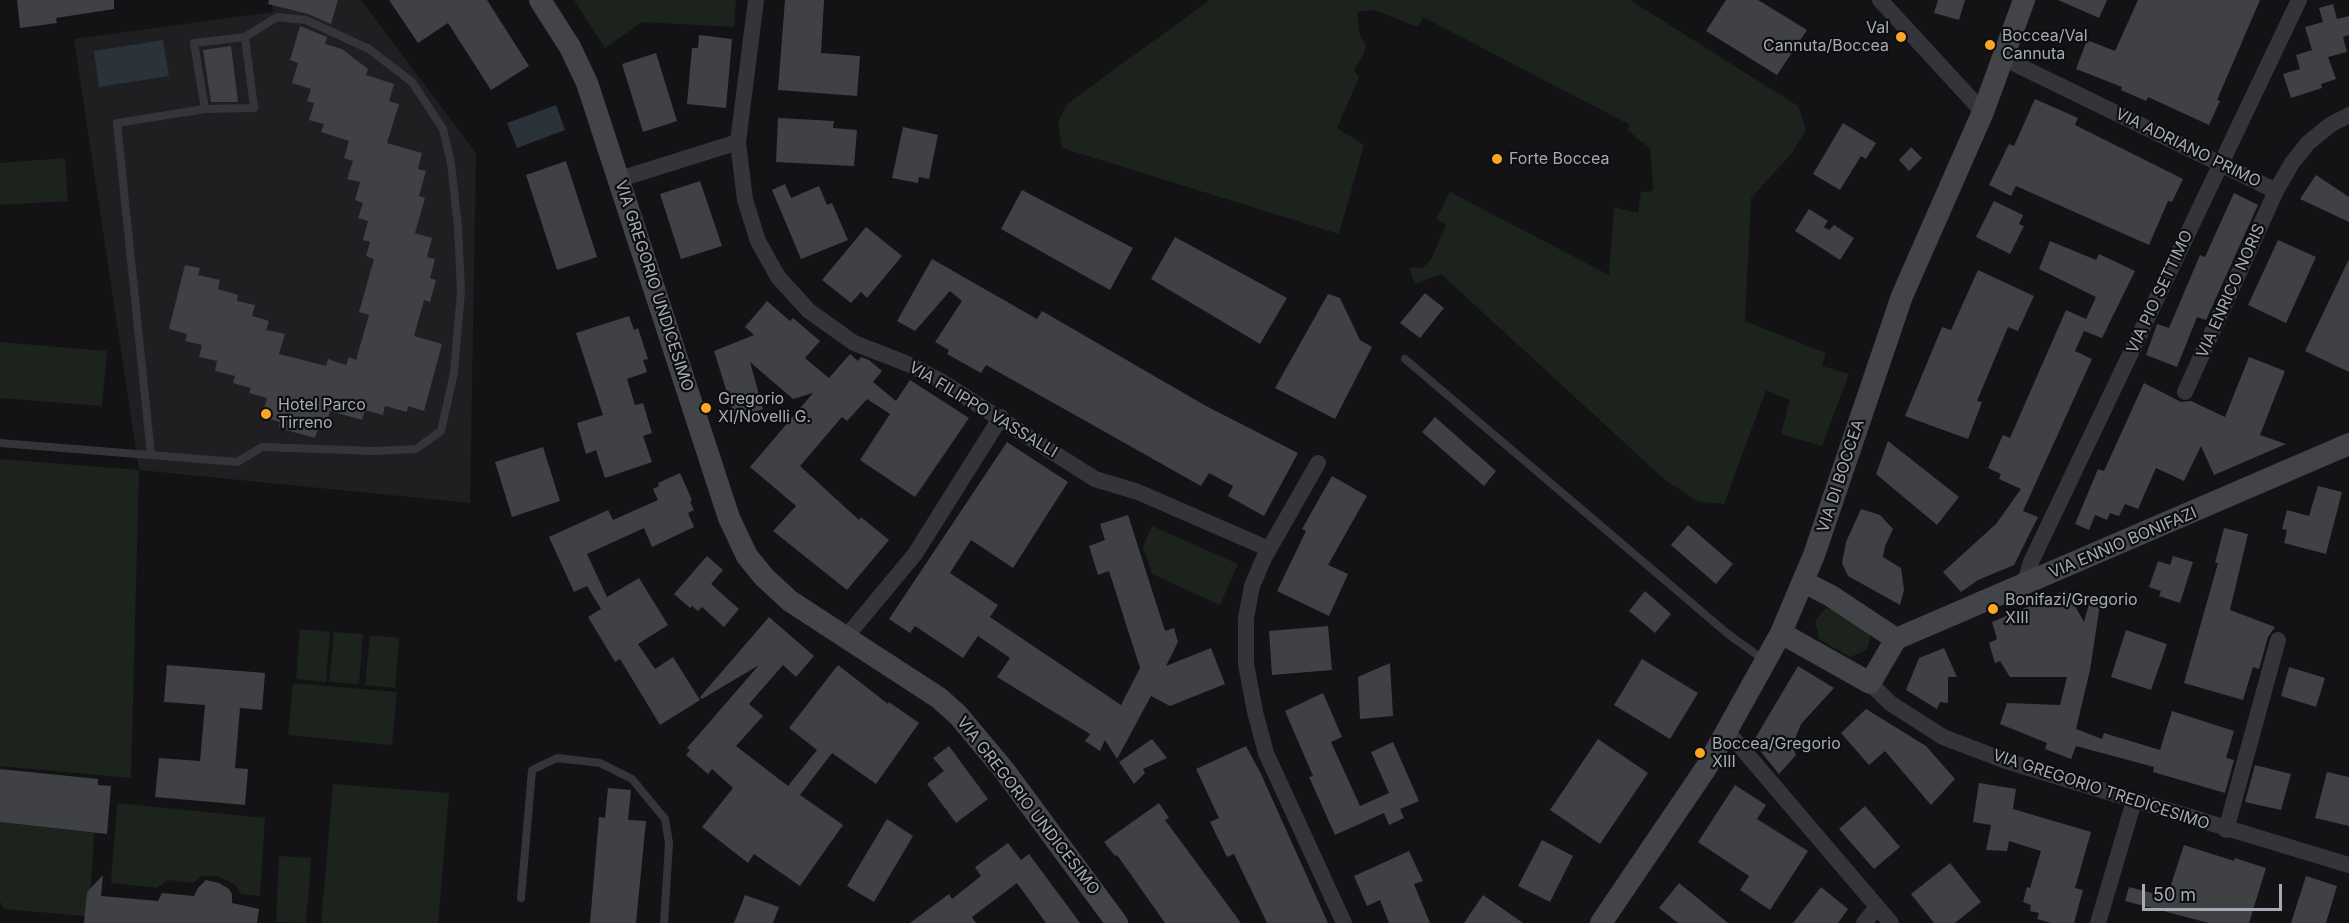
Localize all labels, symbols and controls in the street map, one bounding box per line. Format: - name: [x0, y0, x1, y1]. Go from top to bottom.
- place label: Val Cannuta/Boccea: [1763, 18, 1889, 56]
- place label: Boccea/Val Cannuta: [2002, 26, 2088, 64]
- marker: Val Cannuta/Boccea: [1894, 30, 1908, 44]
- marker: Boccea/Val Cannuta: [1983, 38, 1997, 52]
- street label: VIA ADRIANO PRIMO: [2112, 104, 2264, 192]
- place label: Forte Boccea: [1509, 149, 1609, 169]
- marker: Forte Boccea: [1490, 152, 1504, 166]
- street label: VIA GREGORIO UNDICESIMO: [611, 178, 697, 394]
- street label: VIA ENRICO NORIS: [2193, 221, 2269, 361]
- street label: VIA PIO SETTIMO: [2123, 227, 2197, 357]
- street label: VIA FILIPPO VASSALLI: [905, 358, 1061, 462]
- place label: Gregorio XI/Novelli G.: [718, 389, 811, 427]
- place label: Hotel Parco Tirreno: [278, 395, 366, 433]
- marker: Gregorio XI/Novelli G.: [699, 401, 713, 415]
- marker: Hotel Parco Tirreno: [259, 407, 273, 421]
- street label: VIA DI BOCCEA: [1814, 417, 1868, 535]
- street label: VIA ENNIO BONIFAZI: [2046, 503, 2200, 583]
- place label: Bonifazi/Gregorio XIII: [2005, 590, 2138, 628]
- marker: Bonifazi/Gregorio XIII: [1986, 602, 2000, 616]
- street label: VIA GREGORIO UNDICESIMO: [953, 713, 1103, 899]
- place label: Boccea/Gregorio XIII: [1712, 734, 1841, 772]
- marker: Boccea/Gregorio XIII: [1693, 746, 1707, 760]
- street label: VIA GREGORIO TREDICESIMO: [1990, 746, 2212, 834]
- scale bar: [2145, 872, 2284, 910]
- text: 50 m: [2153, 884, 2196, 905]

